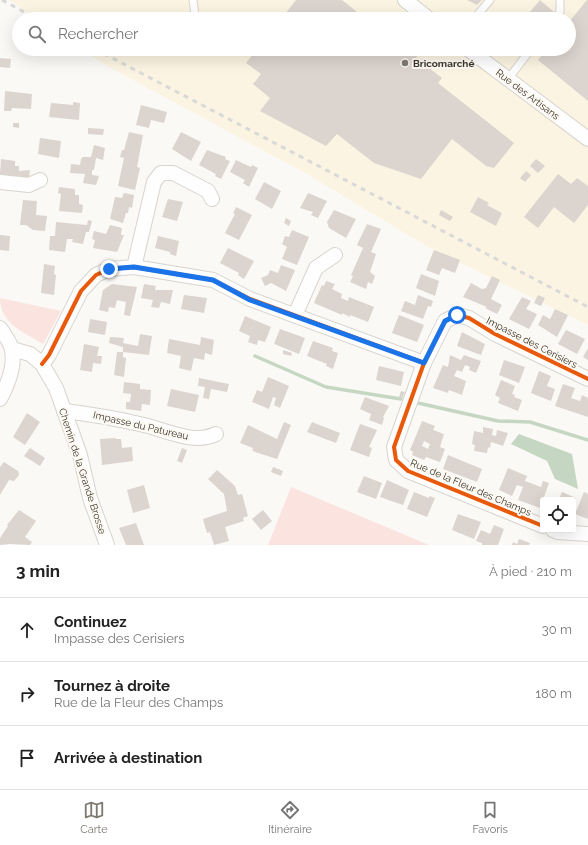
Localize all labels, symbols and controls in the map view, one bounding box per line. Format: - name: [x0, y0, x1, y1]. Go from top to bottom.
- search box: [12, 12, 576, 56]
- icon: search: [26, 23, 48, 45]
- text: Rechercher: [58, 25, 138, 43]
- marker: Bricomarché: [400, 58, 410, 68]
- place label: Bricomarché: [413, 58, 474, 69]
- street label: Rue des Artisans: [494, 67, 562, 122]
- route end: [100, 260, 118, 278]
- route start: [448, 306, 466, 324]
- street label: Impasse des Cerisiers: [485, 315, 579, 370]
- street label: Chemin de la Grande Brosse: [57, 407, 108, 536]
- street label: Impasse du Patureau: [92, 409, 190, 442]
- street label: Rue de la Fleur des Champs: [409, 457, 533, 518]
- map controls: [540, 497, 576, 533]
- button: locate: [540, 497, 576, 533]
- text: 3 min: [16, 561, 60, 581]
- text: À pied · 210 m: [489, 564, 572, 579]
- text: Continuez: [54, 613, 127, 631]
- icon: ahead: [16, 619, 38, 641]
- text: 30 m: [542, 622, 572, 637]
- text: Impasse des Cerisiers: [54, 631, 185, 646]
- text: Tournez à droite: [54, 677, 170, 695]
- icon: right: [16, 683, 38, 705]
- text: 180 m: [536, 686, 572, 701]
- text: Rue de la Fleur des Champs: [54, 695, 223, 710]
- icon: arrive: [16, 747, 38, 769]
- text: Arrivée à destination: [54, 749, 202, 767]
- tab: Carte: [80, 799, 108, 836]
- tab: Itinéraire: [268, 799, 312, 836]
- tab: Favoris: [472, 799, 508, 836]

